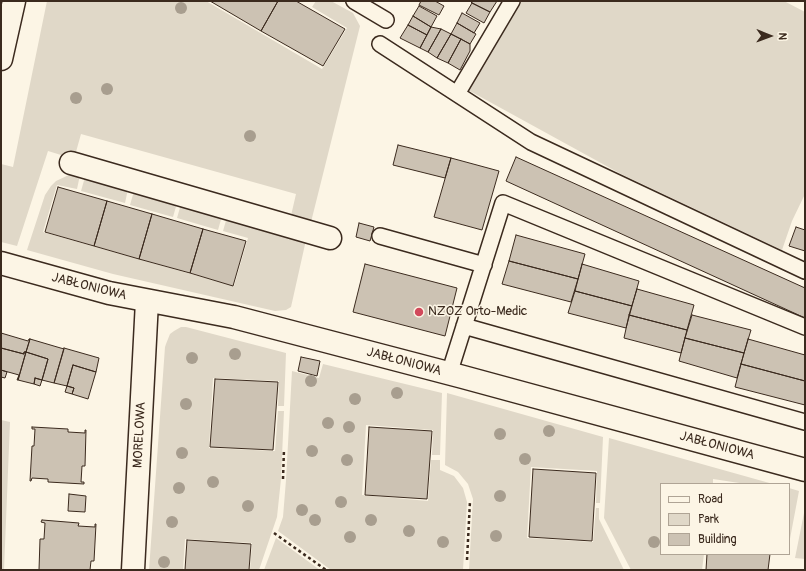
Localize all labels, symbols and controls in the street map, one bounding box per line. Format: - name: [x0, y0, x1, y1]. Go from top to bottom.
- north arrow: [750, 16, 790, 56]
- text: N: [776, 32, 789, 40]
- street label: JABŁONIOWA: [50, 270, 128, 304]
- place label: NZOZ Orto-Medic: [428, 304, 527, 320]
- marker: NZOZ Orto-Medic: [413, 306, 425, 318]
- street label: JABŁONIOWA: [365, 345, 443, 379]
- street label: MORELOWA: [130, 402, 150, 468]
- street label: JABŁONIOWA: [678, 429, 756, 463]
- legend: [660, 483, 790, 555]
- text: Road: [698, 492, 723, 507]
- text: Park: [698, 512, 719, 527]
- text: Building: [698, 532, 737, 547]

